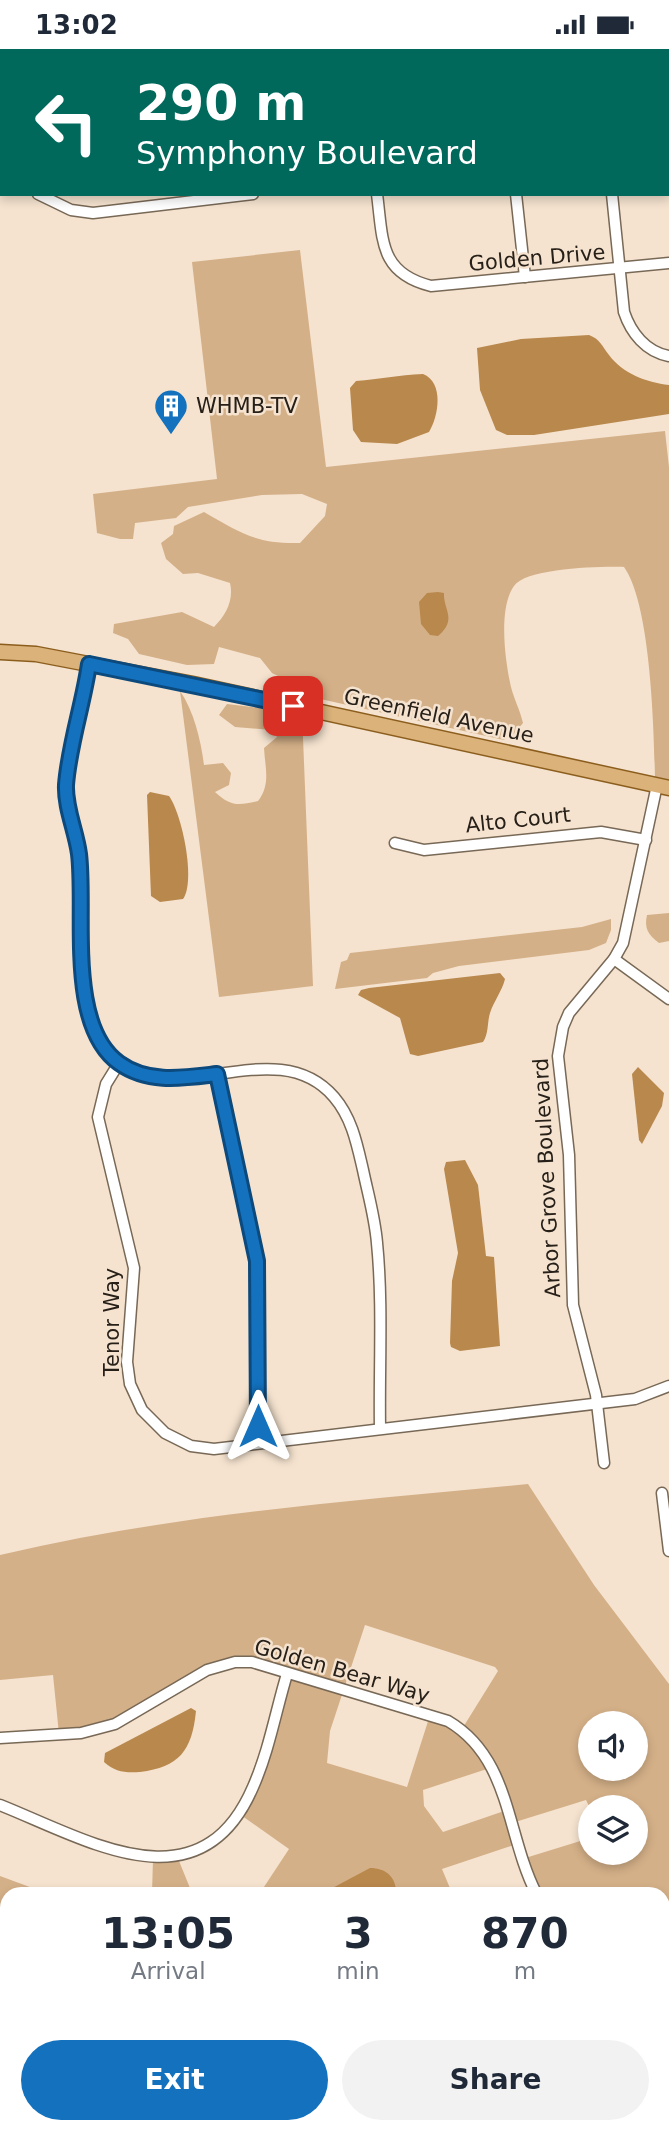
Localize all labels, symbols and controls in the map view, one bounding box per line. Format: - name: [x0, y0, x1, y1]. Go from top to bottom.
- text: 13:02: [35, 10, 118, 40]
- text: 290 m: [136, 75, 306, 132]
- icon: left: [21, 77, 112, 168]
- text: Symphony Boulevard: [136, 134, 478, 172]
- street label: Golden Drive: [468, 240, 606, 276]
- building icon: WHMB-TV: [152, 387, 190, 436]
- place label: WHMB-TV: [196, 394, 299, 418]
- pin: [263, 676, 323, 736]
- street label: Greenfield Avenue: [342, 684, 536, 748]
- icon: arrive: [274, 687, 312, 725]
- street label: Alto Court: [464, 803, 572, 837]
- street label: Arbor Grove Boulevard: [529, 1058, 565, 1298]
- street label: Tenor Way: [100, 1268, 124, 1377]
- position arrow: [221, 1389, 295, 1463]
- street label: Golden Bear Way: [251, 1634, 433, 1708]
- map controls: [578, 1711, 648, 1865]
- button: sound: [578, 1711, 648, 1781]
- button: layers: [578, 1795, 648, 1865]
- text: 13:05: [101, 1909, 235, 1958]
- text: 3: [343, 1909, 373, 1958]
- text: 870: [481, 1909, 569, 1958]
- text: Arrival: [131, 1958, 206, 1984]
- text: min: [336, 1958, 380, 1984]
- text: m: [514, 1958, 536, 1984]
- button: Exit: [21, 2040, 328, 2120]
- button: Share: [342, 2040, 649, 2120]

